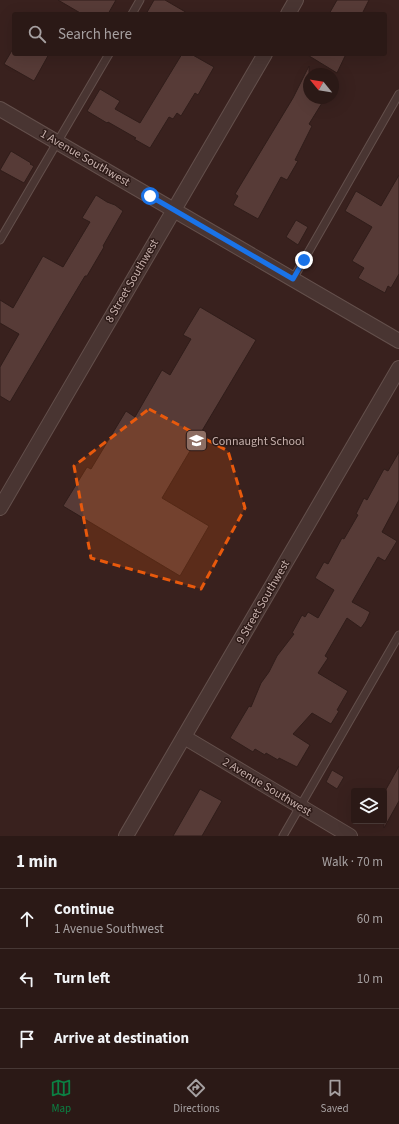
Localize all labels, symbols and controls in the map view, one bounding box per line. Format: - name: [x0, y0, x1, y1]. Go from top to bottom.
- search box: [12, 12, 387, 56]
- icon: search: [26, 23, 48, 45]
- text: Search here: [58, 24, 132, 45]
- north arrow: [303, 68, 339, 104]
- street label: 1 Avenue Southwest: [37, 125, 133, 191]
- route start: [141, 187, 159, 205]
- street label: 8 Street Southwest: [101, 236, 163, 326]
- route end: [295, 251, 313, 269]
- school or university icon: Connaught School: [184, 428, 210, 454]
- place label: Connaught School: [212, 433, 305, 450]
- street label: 9 Street Southwest: [232, 557, 294, 647]
- street label: 2 Avenue Southwest: [219, 754, 315, 820]
- map controls: [351, 788, 387, 824]
- button: layers: [351, 788, 387, 824]
- text: 1 min: [16, 850, 57, 874]
- text: Walk · 70 m: [322, 853, 383, 871]
- text: Continue: [54, 899, 114, 920]
- icon: ahead: [16, 908, 38, 930]
- text: 60 m: [357, 910, 383, 928]
- text: 1 Avenue Southwest: [54, 920, 164, 938]
- icon: left: [16, 968, 38, 990]
- text: Turn left: [54, 968, 110, 989]
- text: 10 m: [357, 970, 383, 988]
- icon: arrive: [16, 1028, 38, 1050]
- text: Arrive at destination: [54, 1028, 189, 1049]
- tab: Map: [50, 1077, 72, 1116]
- tab: Directions: [173, 1077, 220, 1116]
- tab: Saved: [321, 1077, 349, 1116]

